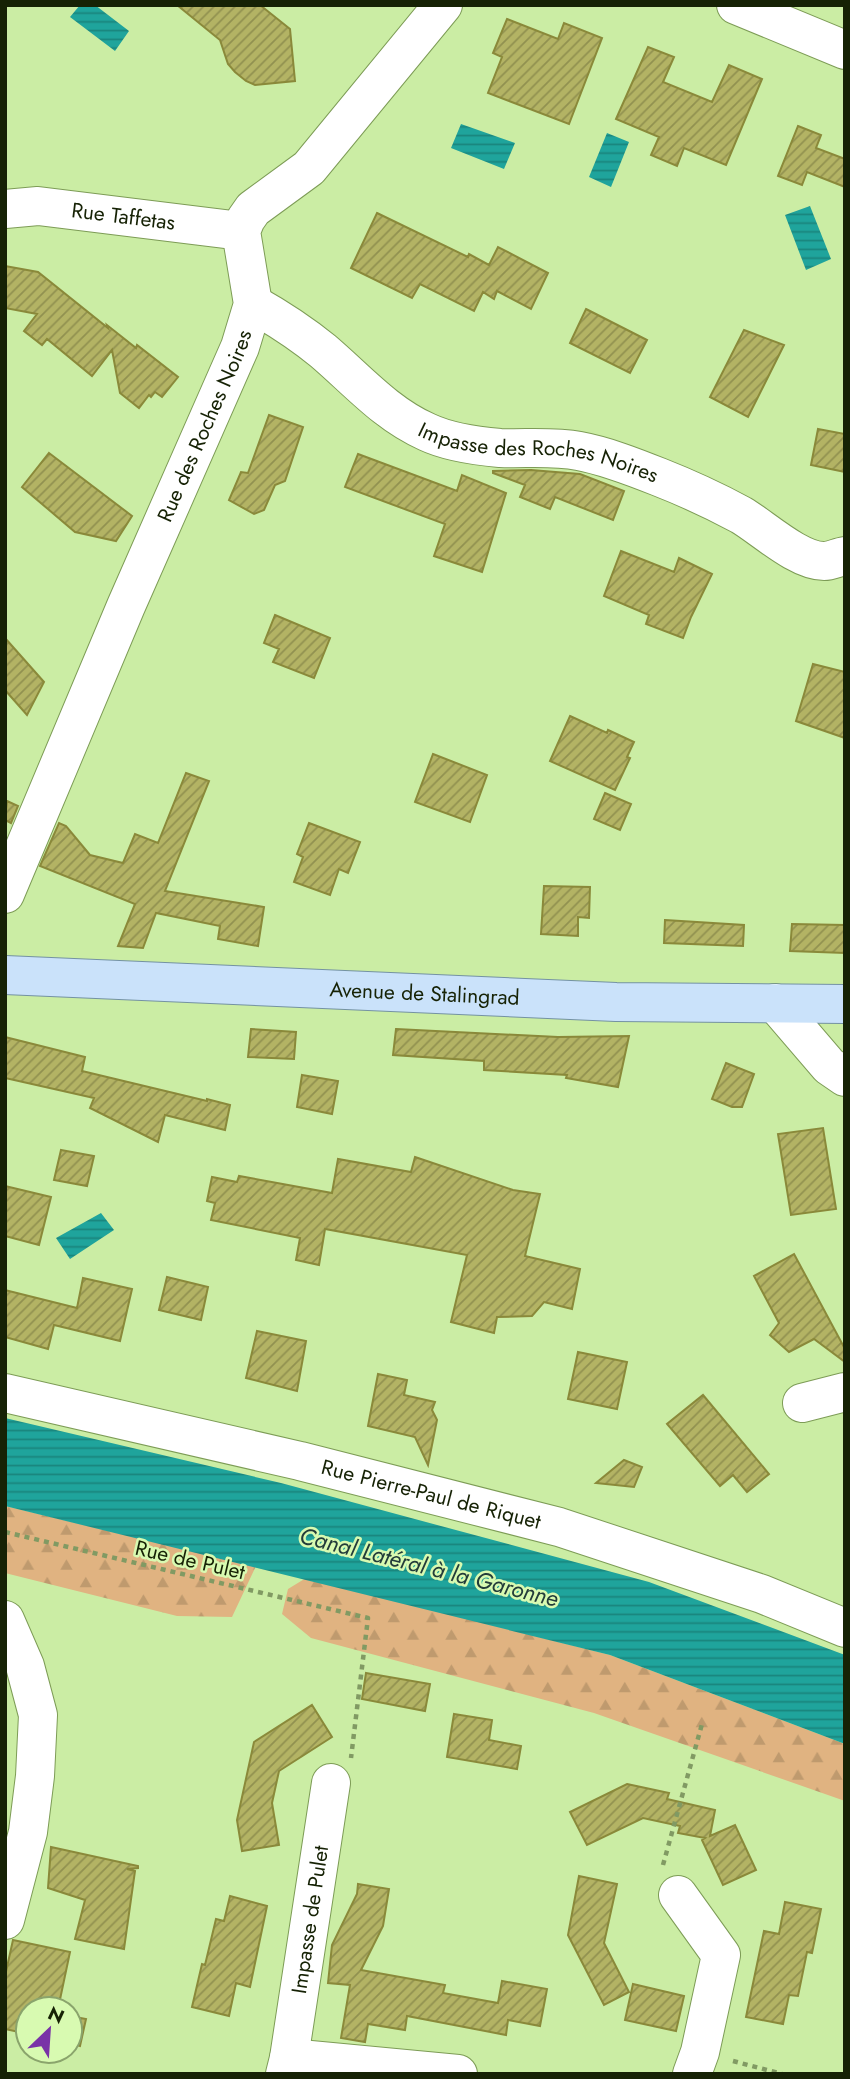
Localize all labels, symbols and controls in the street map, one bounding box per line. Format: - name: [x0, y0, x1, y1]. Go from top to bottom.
- street label: Rue Taffetas: [70, 195, 177, 238]
- street label: Rue des Roches Noires: [150, 326, 259, 527]
- street label: Impasse des Roches Noires: [413, 415, 663, 490]
- street label: Avenue de Stalingrad: [329, 974, 520, 1013]
- street label: Rue Pierre-Paul de Riquet: [318, 1452, 544, 1537]
- water label: Canal Latéral à la Garonne: [296, 1518, 562, 1616]
- street label: Rue de Pulet: [132, 1533, 248, 1587]
- street label: Impasse de Pulet: [284, 1843, 336, 1996]
- north arrow: [14, 1995, 84, 2065]
- text: N: [43, 2000, 69, 2030]

